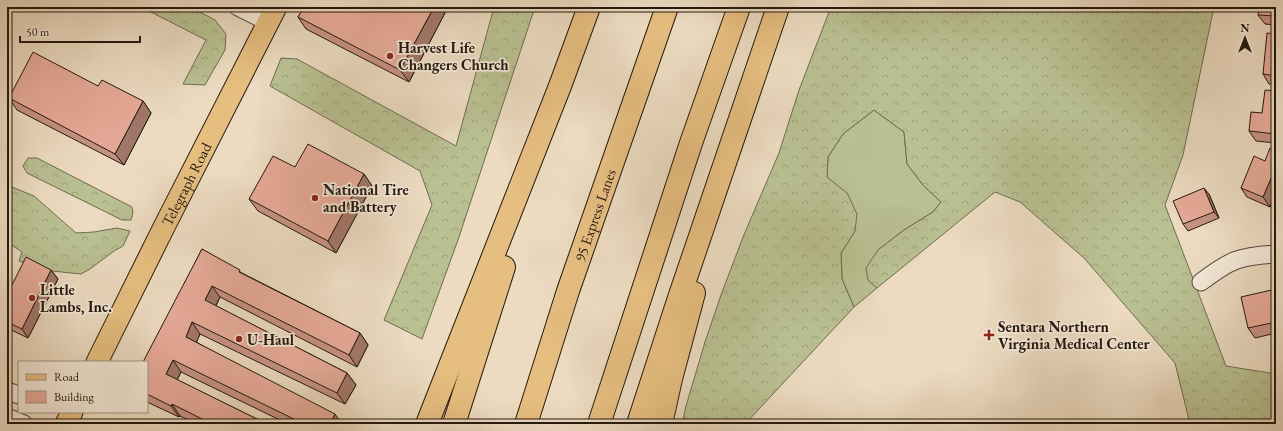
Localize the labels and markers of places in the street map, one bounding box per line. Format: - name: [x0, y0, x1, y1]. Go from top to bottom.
- place label: Harvest Life Changers Church: [398, 38, 509, 74]
- marker: Harvest Life Changers Church: [385, 51, 395, 61]
- place label: National Tire and Battery: [323, 180, 409, 216]
- marker: National Tire and Battery: [310, 193, 320, 203]
- place label: Little Lambs, Inc.: [40, 280, 112, 316]
- marker: Little Lambs, Inc.: [27, 293, 37, 303]
- place label: Sentara Northern Virginia Medical Center: [998, 317, 1151, 353]
- marker: Sentara Northern Virginia Medical Center: [983, 329, 995, 341]
- place label: U-Haul: [247, 330, 295, 349]
- marker: U-Haul: [234, 334, 244, 344]

